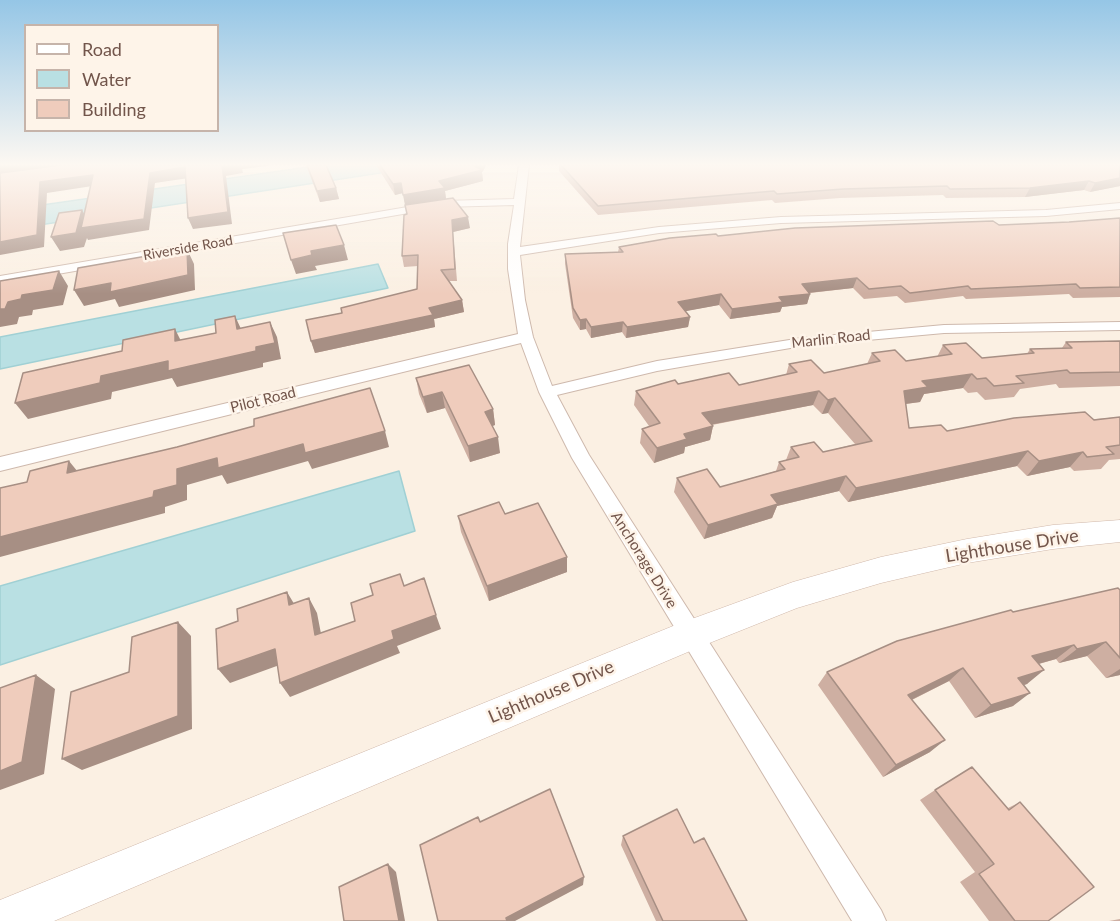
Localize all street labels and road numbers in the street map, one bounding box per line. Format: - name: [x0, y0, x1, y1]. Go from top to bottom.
- street label: Riverside Road: [142, 232, 234, 264]
- street label: Marlin Road: [791, 326, 871, 352]
- street label: Pilot Road: [228, 383, 298, 417]
- street label: Anchorage Drive: [607, 508, 681, 612]
- street label: Lighthouse Drive: [944, 525, 1080, 567]
- street label: Lighthouse Drive: [485, 656, 617, 728]

